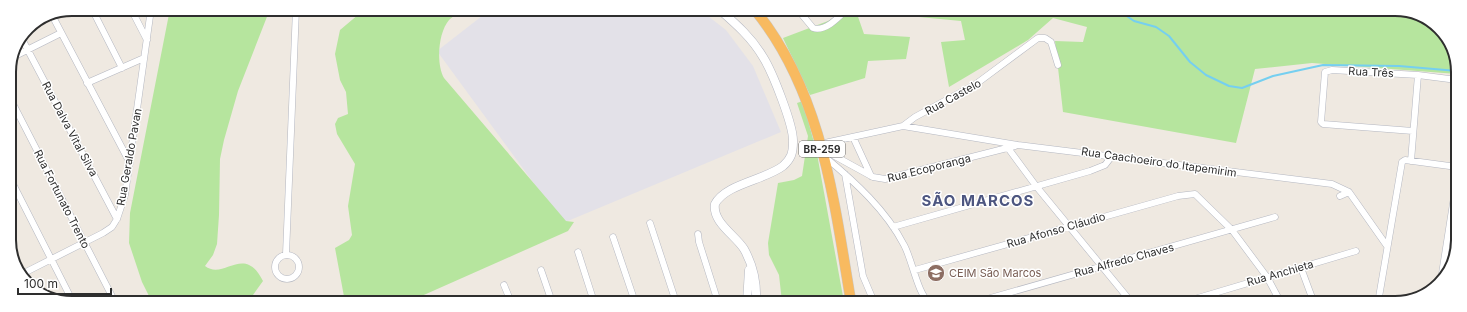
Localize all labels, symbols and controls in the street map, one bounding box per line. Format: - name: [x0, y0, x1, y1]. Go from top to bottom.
- street label: Rua Três: [1348, 64, 1394, 80]
- street label: Rua Castelo: [922, 76, 984, 118]
- street label: Rua Dalva Vital Silva: [39, 79, 101, 179]
- street label: Rua Geraldo Pavan: [114, 107, 144, 207]
- road number: BR-259: [799, 141, 845, 157]
- street label: Rua Caachoeiro do Itapemirim: [1080, 144, 1238, 180]
- street label: Rua Fortunato Trento: [31, 147, 93, 251]
- street label: Rua Ecoporanga: [886, 151, 972, 185]
- district label: SÃO MARCOS: [922, 191, 1034, 210]
- street label: Rua Afonso Cláudio: [1005, 209, 1107, 251]
- street label: Rua Alfredo Chaves: [1073, 240, 1176, 280]
- street label: Rua Anchieta: [1245, 257, 1315, 289]
- school or university icon: CEIM São Marcos: [926, 263, 946, 283]
- place label: CEIM São Marcos: [949, 266, 1042, 280]
- scale bar: [18, 270, 111, 296]
- text: 100 m: [24, 276, 58, 291]

